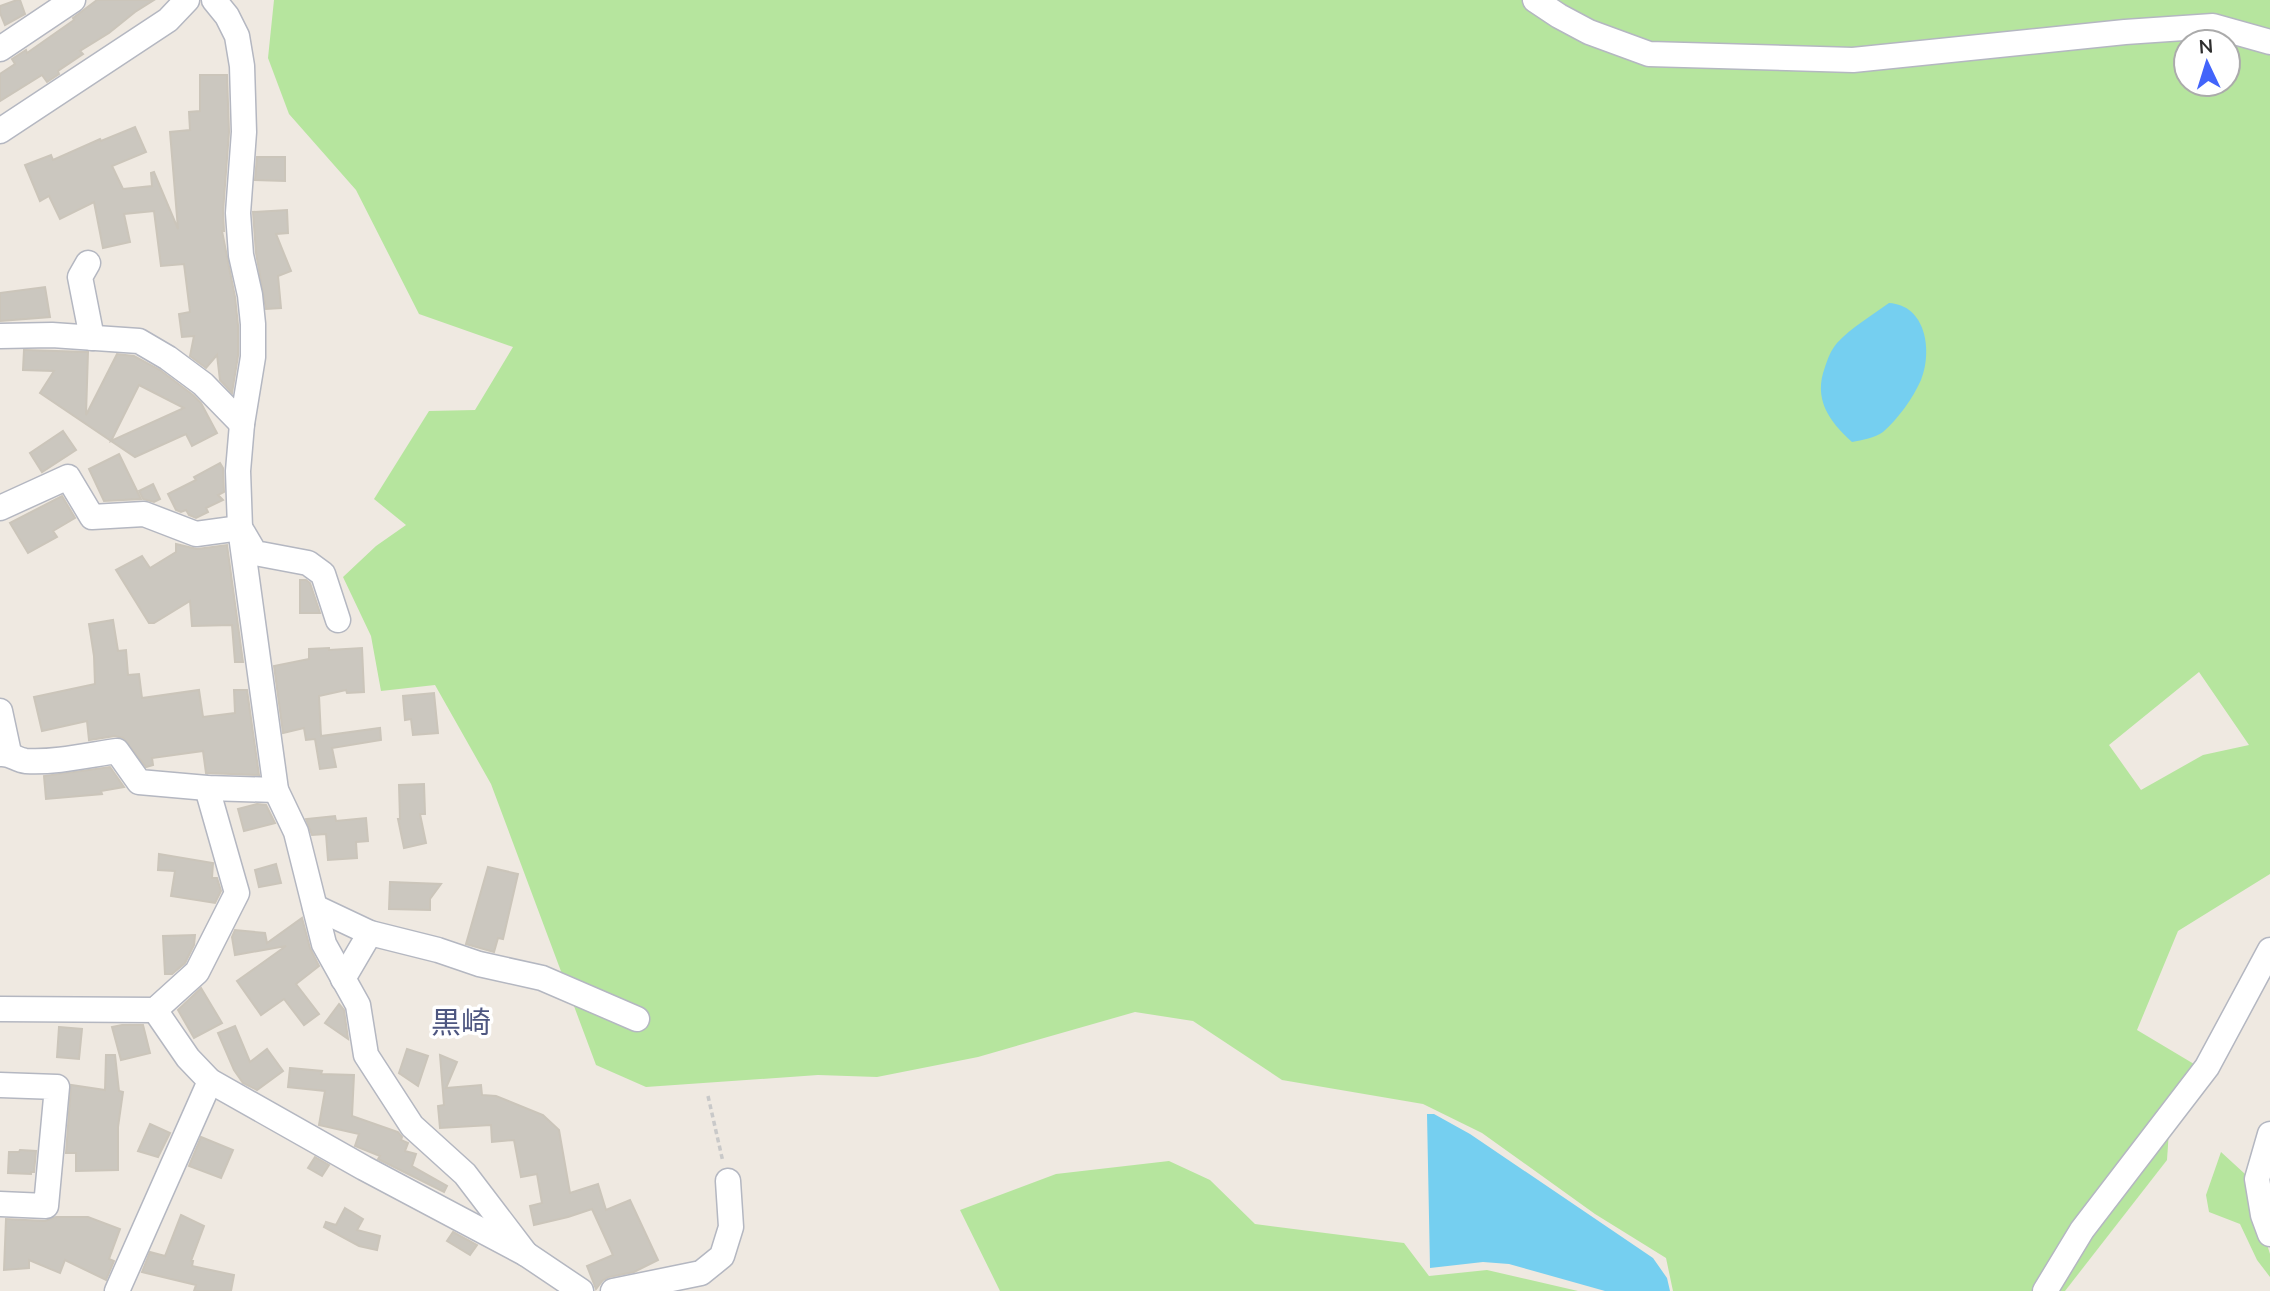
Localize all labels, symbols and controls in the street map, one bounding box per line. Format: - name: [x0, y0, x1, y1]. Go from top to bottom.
- north arrow: [2172, 28, 2242, 98]
- text: N: [2198, 34, 2214, 59]
- district label: 黒崎: [431, 1003, 491, 1041]

